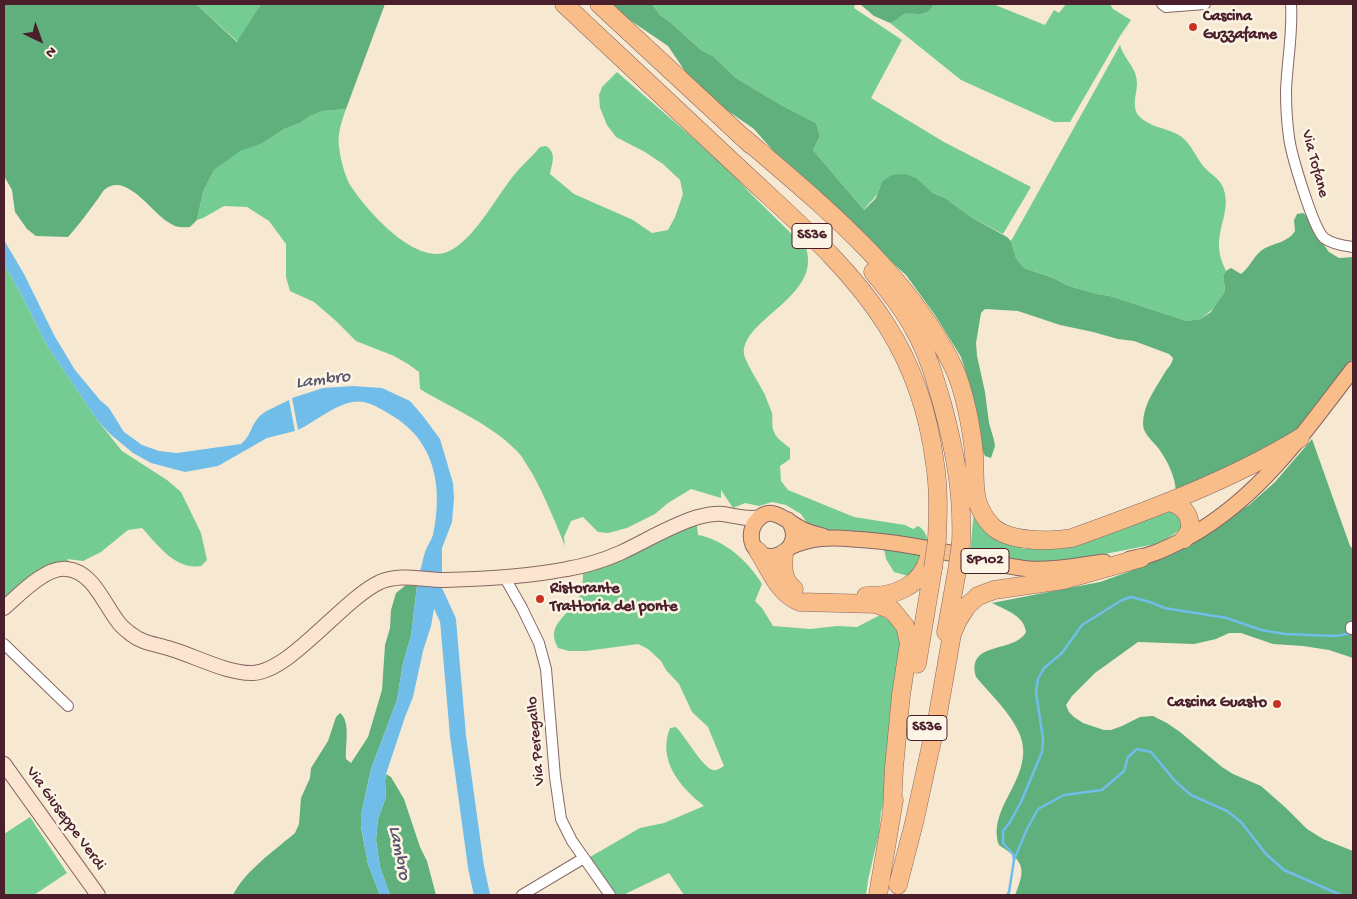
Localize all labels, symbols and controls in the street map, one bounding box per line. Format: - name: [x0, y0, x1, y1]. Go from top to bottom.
- place label: Cascina Guzzafame: [1203, 8, 1277, 46]
- north arrow: [15, 15, 65, 65]
- marker: Cascina Guzzafame: [1187, 21, 1199, 33]
- text: N: [41, 42, 59, 61]
- street label: Via Tofane: [1296, 128, 1332, 200]
- road number: SS36: [792, 224, 832, 248]
- water label: Lambro: [295, 367, 351, 395]
- road number: SP102: [961, 548, 1009, 574]
- place label: Ristorante Trattoria del ponte: [550, 580, 677, 618]
- marker: Ristorante Trattoria del ponte: [534, 593, 546, 605]
- place label: Cascina Guasto: [1167, 694, 1267, 714]
- street label: Via Peregallo: [524, 696, 550, 786]
- marker: Cascina Guasto: [1271, 698, 1283, 710]
- road number: SS36: [907, 716, 947, 740]
- street label: Via Giuseppe Verdi: [21, 763, 109, 875]
- water label: Lambro: [382, 824, 414, 882]

